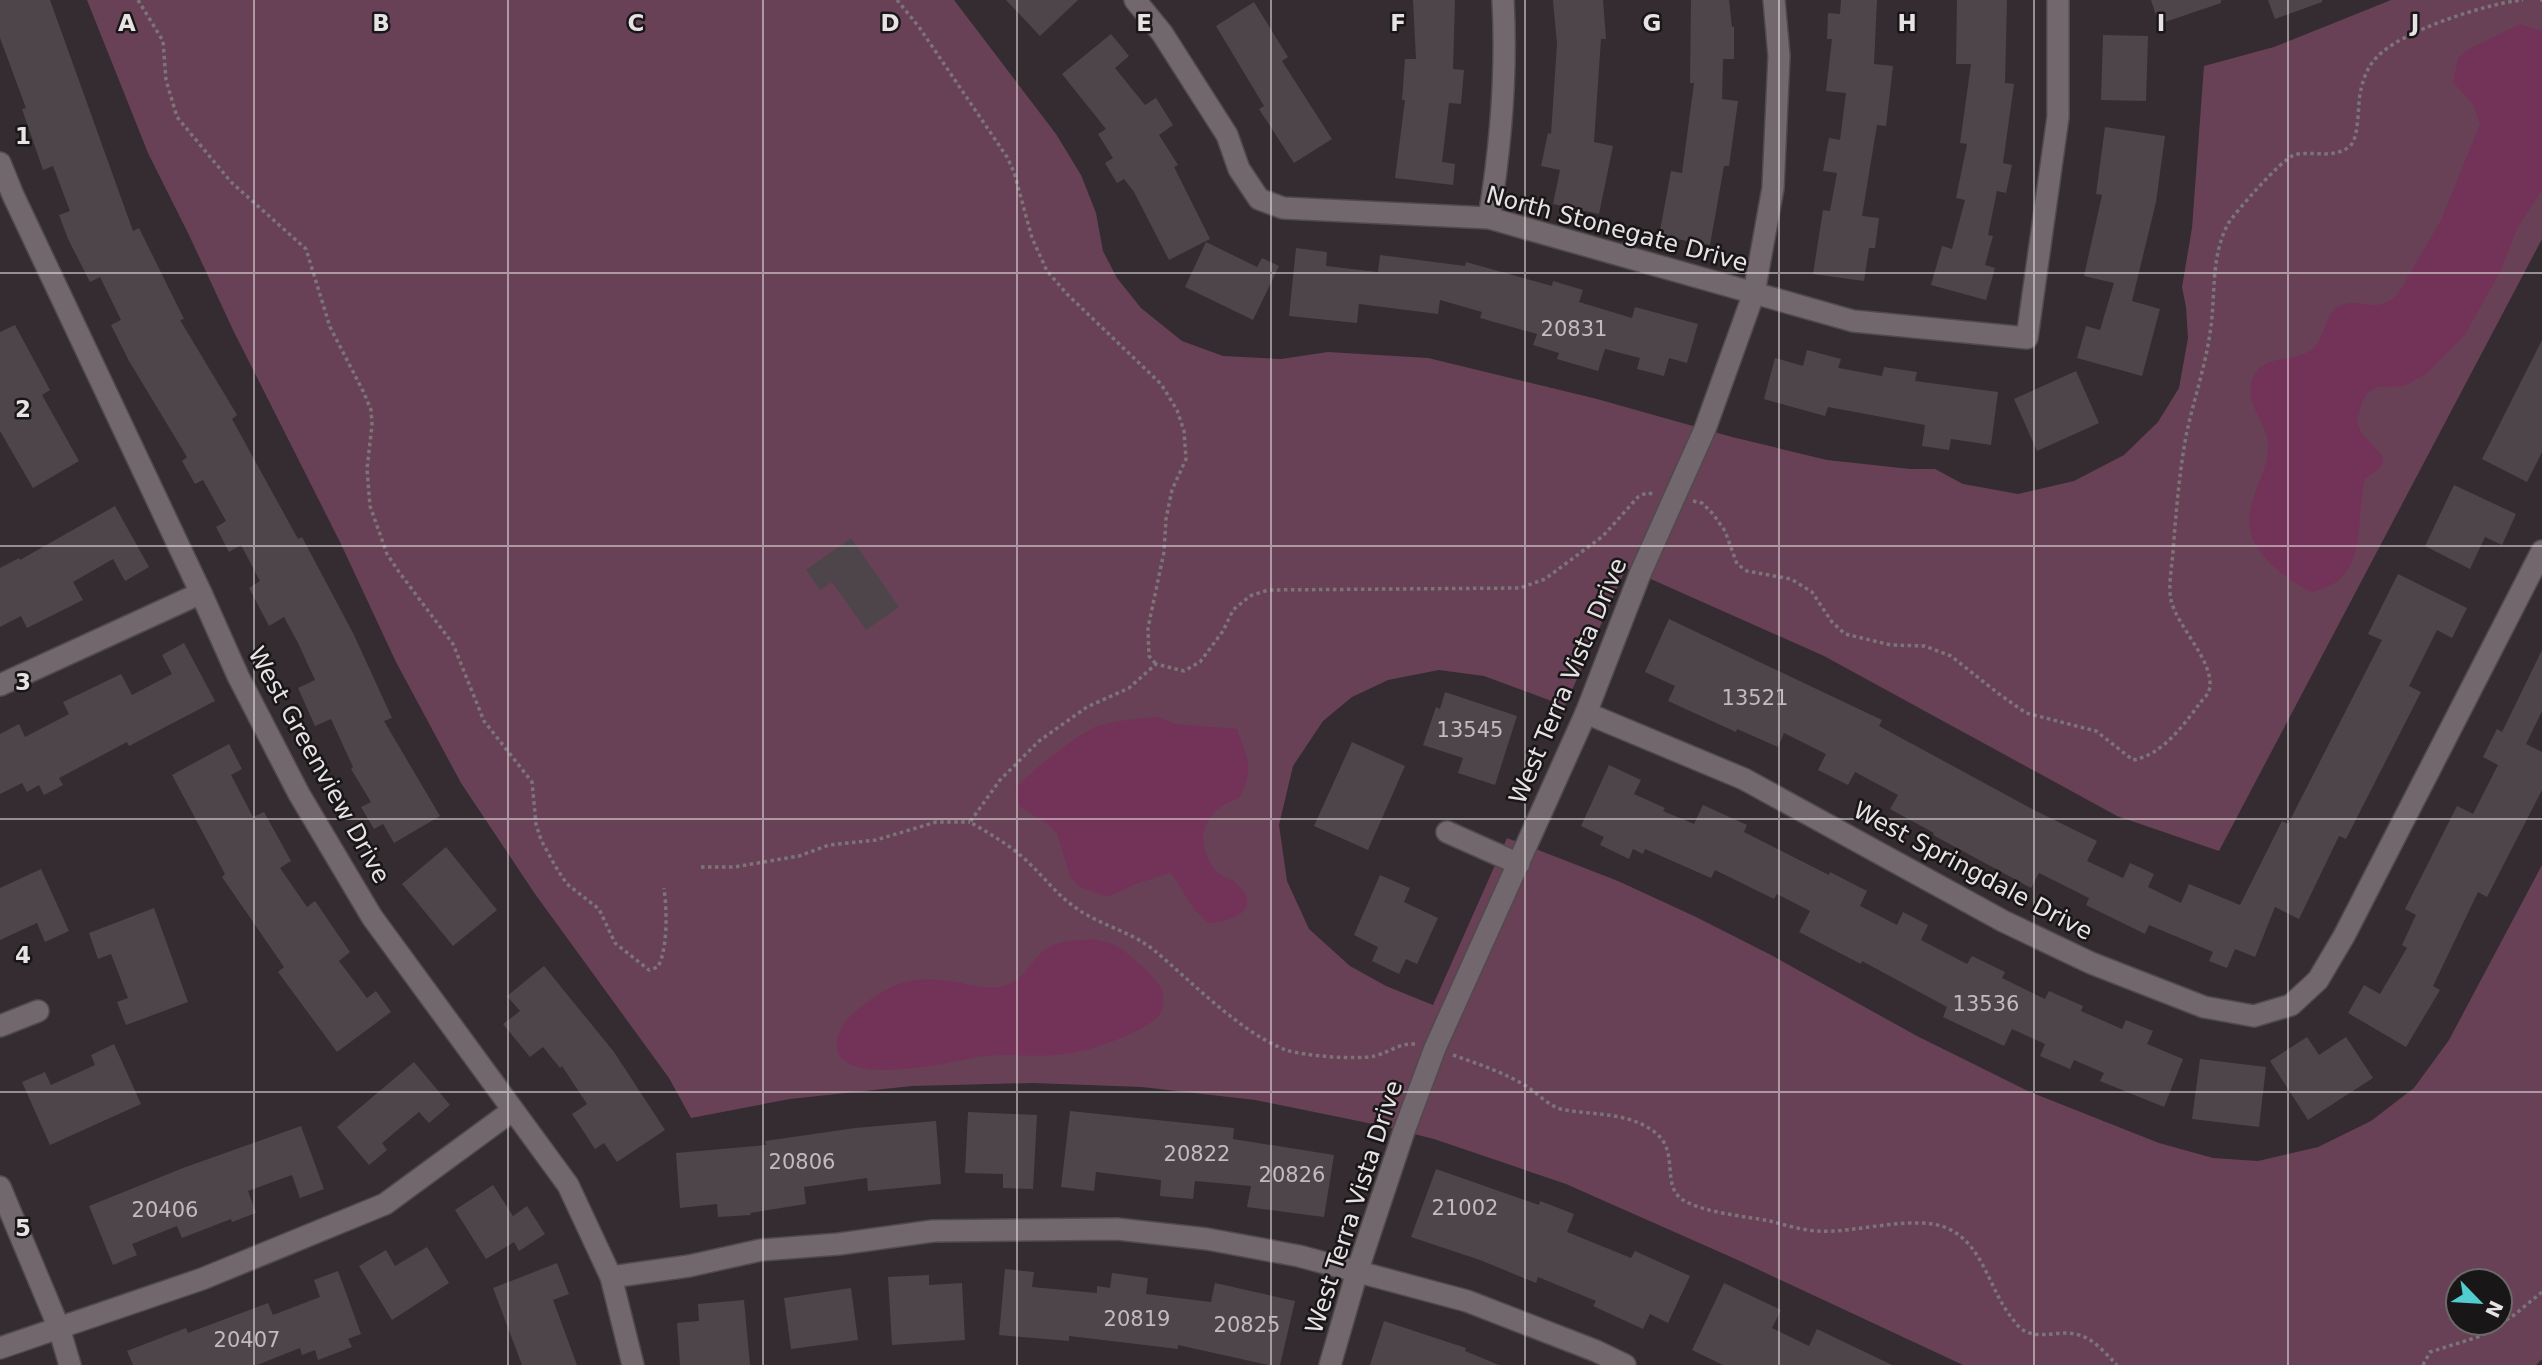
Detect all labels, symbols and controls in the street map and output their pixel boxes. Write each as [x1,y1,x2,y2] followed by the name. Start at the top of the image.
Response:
[118,10,136,36] text: A
[372,10,390,36] text: B
[628,10,644,36] text: C
[880,10,900,36] text: D
[1136,10,1152,36] text: E
[1390,10,1406,36] text: F
[1643,10,1661,36] text: G
[1897,10,1917,36] text: H
[2157,10,2165,36] text: I
[2409,10,2419,36] text: J
[15,123,31,149] text: 1
[1483,181,1751,277] street label: North Stonegate Drive
[1541,317,1607,341] house number: 20831
[15,396,31,422] text: 2
[1503,554,1633,808] street label: West Terra Vista Drive
[242,642,396,888] street label: West Greenview Drive
[15,669,31,695] text: 3
[1722,686,1788,710] house number: 13521
[1437,718,1503,742] house number: 13545
[1849,796,2097,946] street label: West Springdale Drive
[15,942,31,968] text: 4
[1953,992,2019,1016] house number: 13536
[1300,1077,1408,1337] street label: West Terra Vista Drive
[1164,1142,1230,1166] house number: 20822
[769,1150,835,1174] house number: 20806
[1259,1163,1325,1187] house number: 20826
[1432,1196,1498,1220] house number: 21002
[132,1198,198,1222] house number: 20406
[15,1215,31,1241] text: 5
[2444,1267,2514,1337] north arrow
[2481,1297,2508,1321] text: N
[1104,1307,1170,1331] house number: 20819
[1214,1313,1280,1337] house number: 20825
[214,1328,280,1352] house number: 20407

